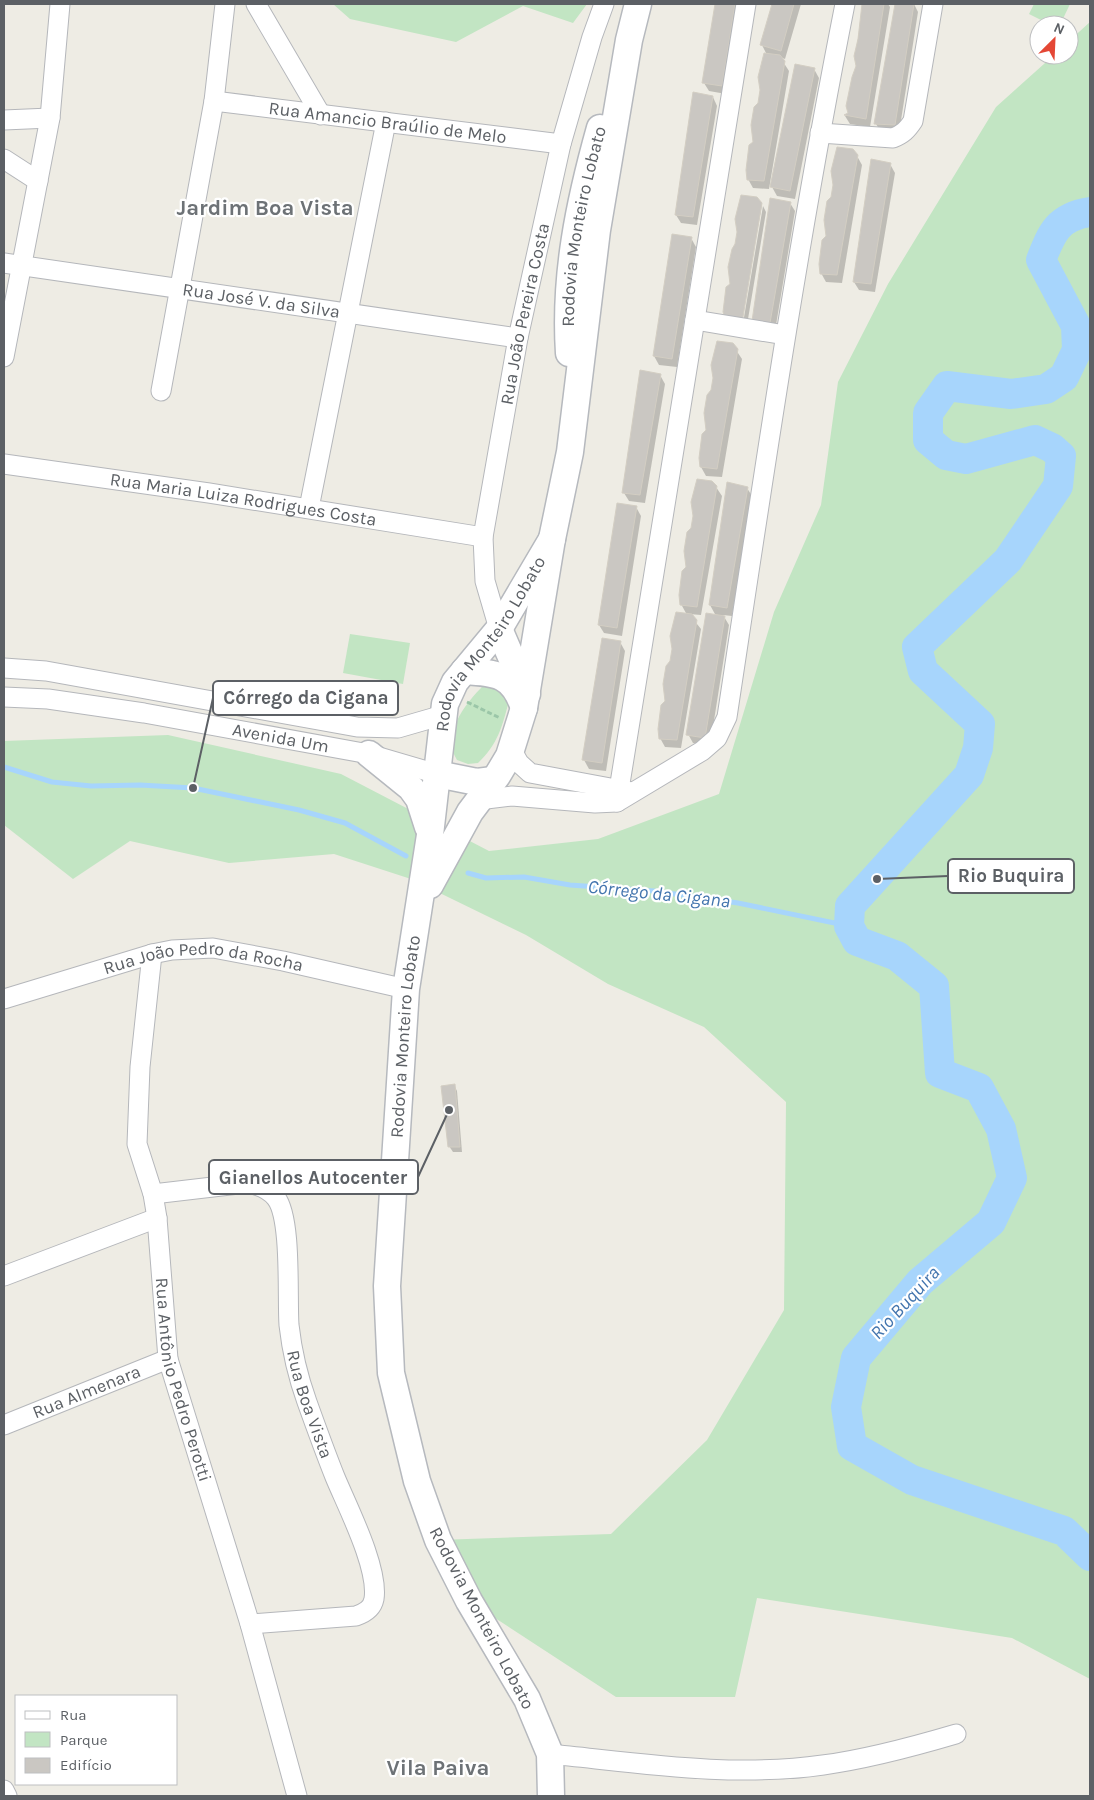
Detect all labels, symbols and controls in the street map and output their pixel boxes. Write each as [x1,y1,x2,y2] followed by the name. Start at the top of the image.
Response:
[1029,15,1079,65] north arrow
[1051,19,1067,38] text: N
[267,97,508,148] street label: Rua Amancio Braúlio de Melo
[557,124,611,327] street label: Rodovia Monteiro Lobato
[176,195,354,221] district label: Jardim Boa Vista
[495,221,554,407] street label: Rua João Pereira Costa
[181,278,342,323] street label: Rua José V. da Silva
[109,468,378,531] street label: Rua Maria Luiza Rodrigues Costa
[431,552,550,733] street label: Rodovia Monteiro Lobato
[213,681,398,715] callout: Córrego da Cigana
[223,687,389,709] text: Córrego da Cigana
[231,718,331,758] street label: Avenida Um
[948,859,1074,893] callout: Rio Buquira
[958,865,1064,887] text: Rio Buquira
[587,876,731,912] water label: Córrego da Cigana
[386,934,425,1138] street label: Rodovia Monteiro Lobato
[100,937,305,979] street label: Rua João Pedro da Rocha
[209,1160,418,1194] callout: Gianellos Autocenter
[219,1167,408,1189] text: Gianellos Autocenter
[866,1262,944,1344] water label: Rio Buquira
[151,1277,216,1484] street label: Rua Antônio Pedro Perotti
[282,1348,338,1462] street label: Rua Boa Vista
[29,1360,144,1423] street label: Rua Almenara
[425,1523,539,1713] street label: Rodovia Monteiro Lobato
[15,1695,178,1785] legend
[60,1706,87,1724] text: Rua
[60,1731,108,1749] text: Parque
[387,1755,489,1781] district label: Vila Paiva
[60,1756,112,1774] text: Edifício

